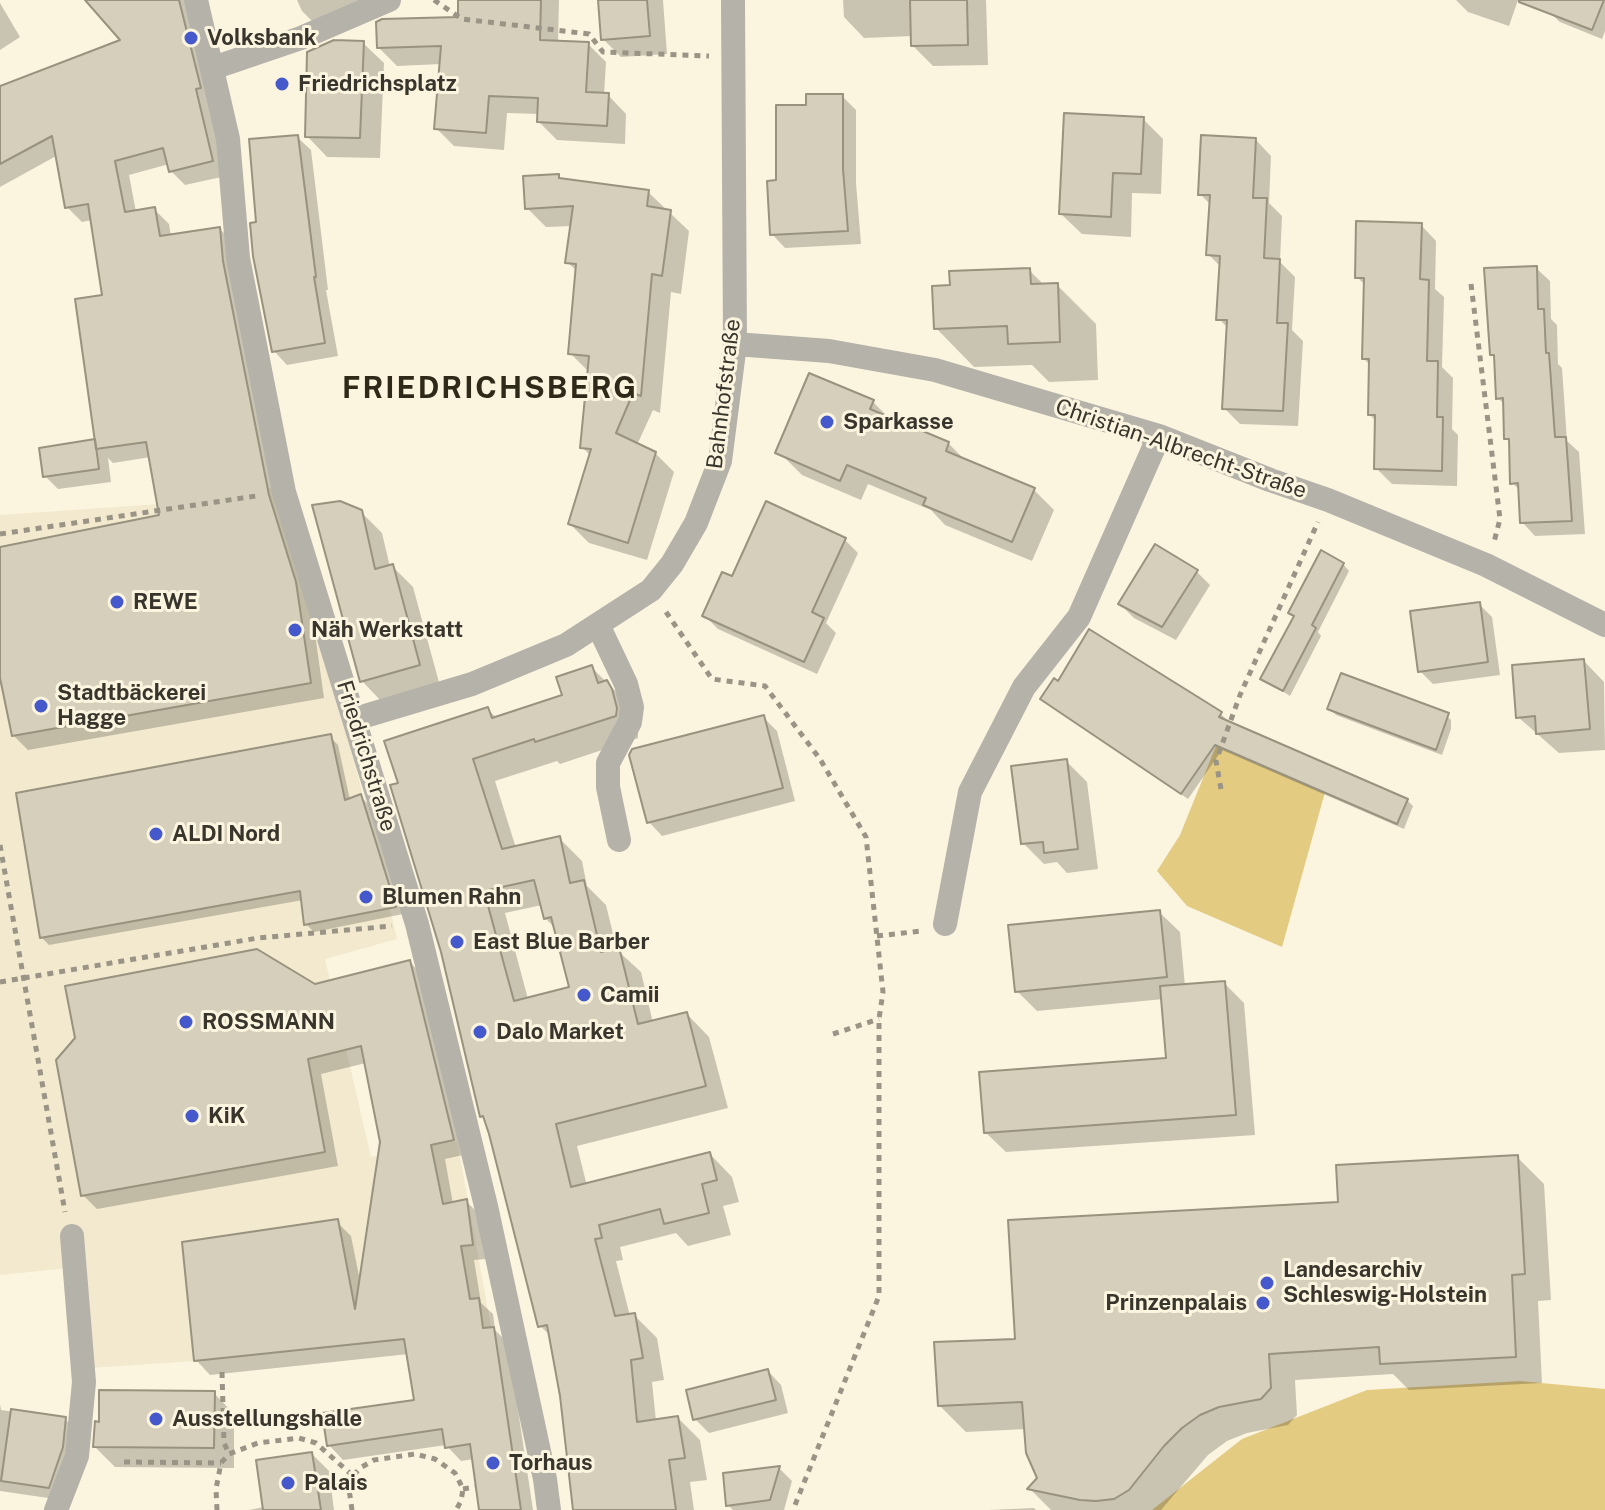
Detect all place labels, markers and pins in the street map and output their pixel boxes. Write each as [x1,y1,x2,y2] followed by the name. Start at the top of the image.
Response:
[207,25,317,51] place label: Volksbank
[182,29,200,47] marker: Volksbank
[298,71,457,97] place label: Friedrichsplatz
[273,75,291,93] marker: Friedrichsplatz
[843,409,954,435] place label: Sparkasse
[818,413,836,431] marker: Sparkasse
[133,589,198,615] place label: REWE
[108,593,126,611] marker: REWE
[311,617,463,643] place label: Näh Werkstatt
[286,621,304,639] marker: Näh Werkstatt
[57,680,206,732] place label: Stadtbäckerei Hagge
[32,697,50,715] marker: Stadtbäckerei Hagge
[172,821,280,847] place label: ALDI Nord
[147,825,165,843] marker: ALDI Nord
[382,884,521,910] place label: Blumen Rahn
[357,888,375,906] marker: Blumen Rahn
[473,929,649,955] place label: East Blue Barber
[448,933,466,951] marker: East Blue Barber
[600,982,659,1008] place label: Camii
[575,986,593,1004] marker: Camii
[202,1009,335,1035] place label: ROSSMANN
[177,1013,195,1031] marker: ROSSMANN
[496,1019,624,1045] place label: Dalo Market
[471,1023,489,1041] marker: Dalo Market
[208,1103,245,1129] place label: KiK
[183,1107,201,1125] marker: KiK
[1283,1257,1487,1308] place label: Landesarchiv Schleswig-Holstein
[1258,1274,1276,1292] marker: Landesarchiv Schleswig-Holstein
[1105,1290,1247,1316] place label: Prinzenpalais
[1254,1294,1272,1312] marker: Prinzenpalais
[172,1406,362,1432] place label: Ausstellungshalle
[147,1410,165,1428] marker: Ausstellungshalle
[509,1450,593,1476] place label: Torhaus
[484,1454,502,1472] marker: Torhaus
[304,1470,368,1496] place label: Palais
[279,1474,297,1492] marker: Palais

